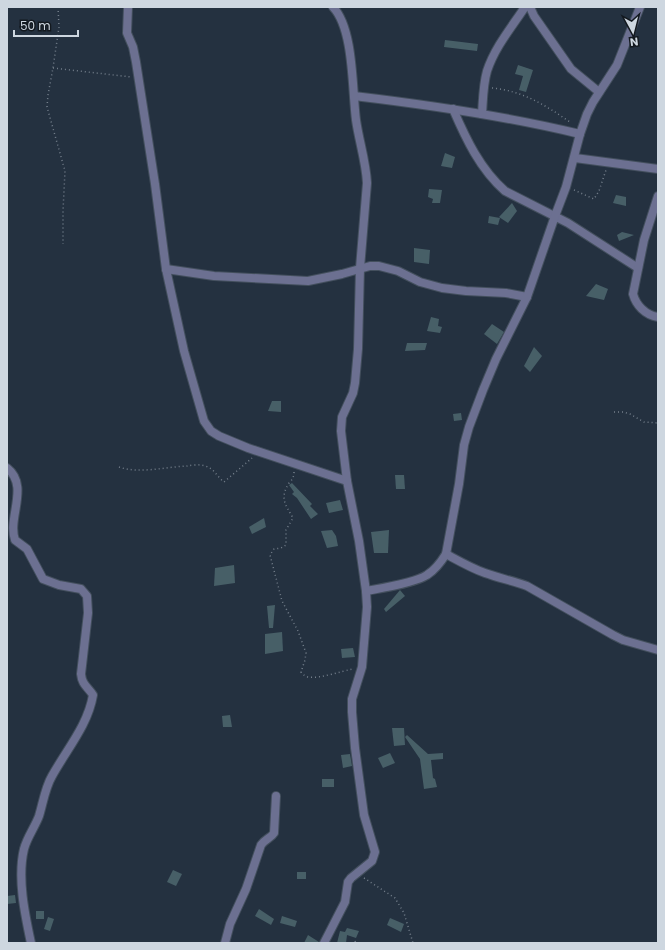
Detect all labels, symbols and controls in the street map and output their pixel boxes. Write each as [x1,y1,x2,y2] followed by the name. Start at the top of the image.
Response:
[14,12,78,38] scale bar
[613,12,653,52] north arrow
[20,17,51,34] text: 50 m
[629,33,639,50] text: N

